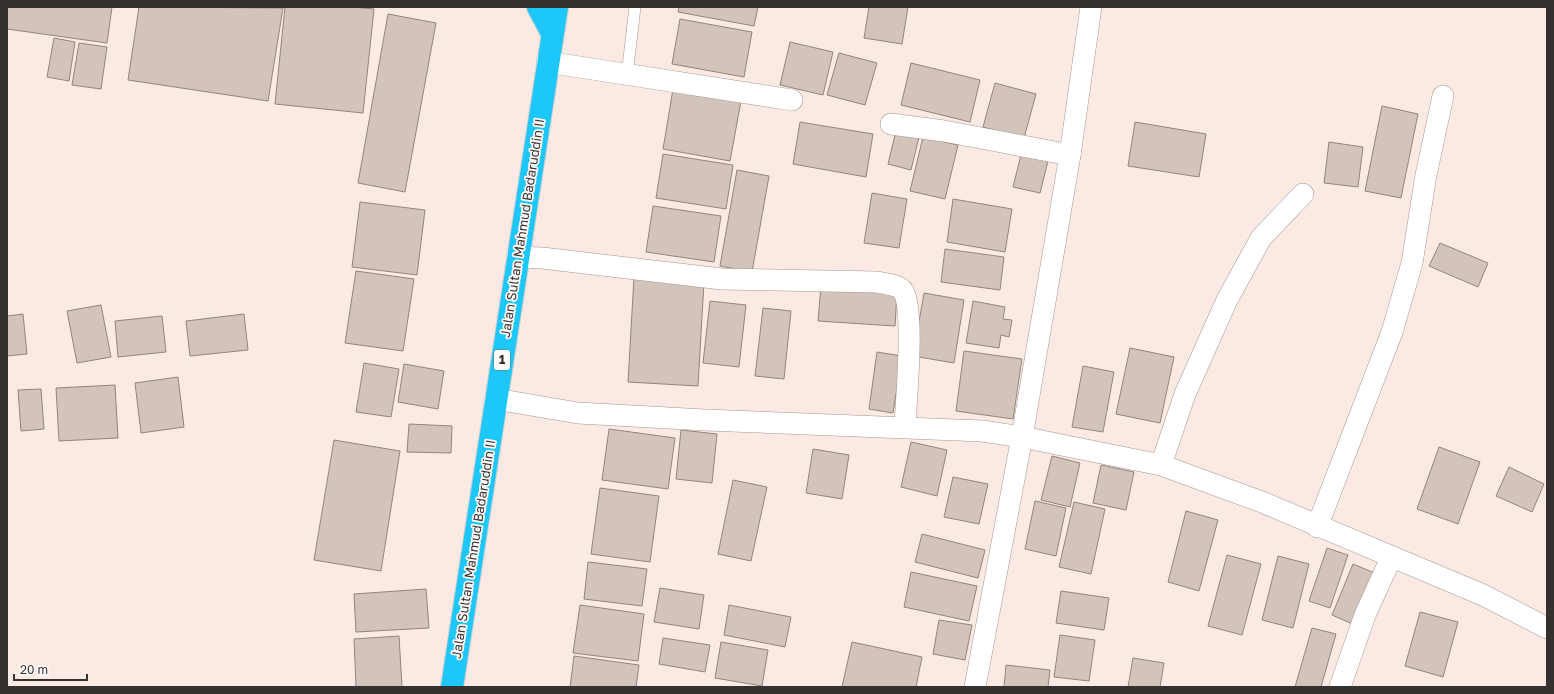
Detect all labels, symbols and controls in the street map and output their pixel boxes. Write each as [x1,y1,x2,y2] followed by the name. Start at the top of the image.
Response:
[497,117,547,339] street label: Jalan Sultan Mahmud Badaruddin II
[494,350,510,370] road number: 1
[448,438,498,660] street label: Jalan Sultan Mahmud Badaruddin II
[14,656,87,682] scale bar
[20,662,48,677] text: 20 m

